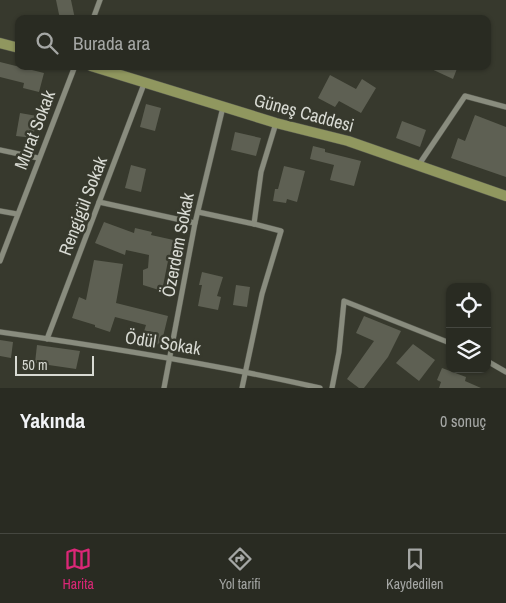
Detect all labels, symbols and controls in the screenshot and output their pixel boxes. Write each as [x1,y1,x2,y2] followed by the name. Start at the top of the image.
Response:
[15,15,491,70] search box
[33,29,61,57] icon: search
[73,30,150,56] text: Burada ara
[8,86,61,173] street label: Murat Sokak
[251,87,357,138] street label: Güneş Caddesi
[52,152,113,259] street label: Rengigül Sokak
[155,190,200,299] street label: Özerdem Sokak
[446,283,491,373] map controls
[446,283,491,328] button: locate
[123,324,203,361] street label: Ödül Sokak
[446,328,491,373] button: layers
[15,353,94,376] scale bar
[22,356,48,374] text: 50 m
[20,406,85,435] text: Yakında
[440,410,486,432] text: 0 sonuç
[63,545,94,593] tab: Harita
[219,545,261,593] tab: Yol tarifi
[386,545,443,593] tab: Kaydedilen

